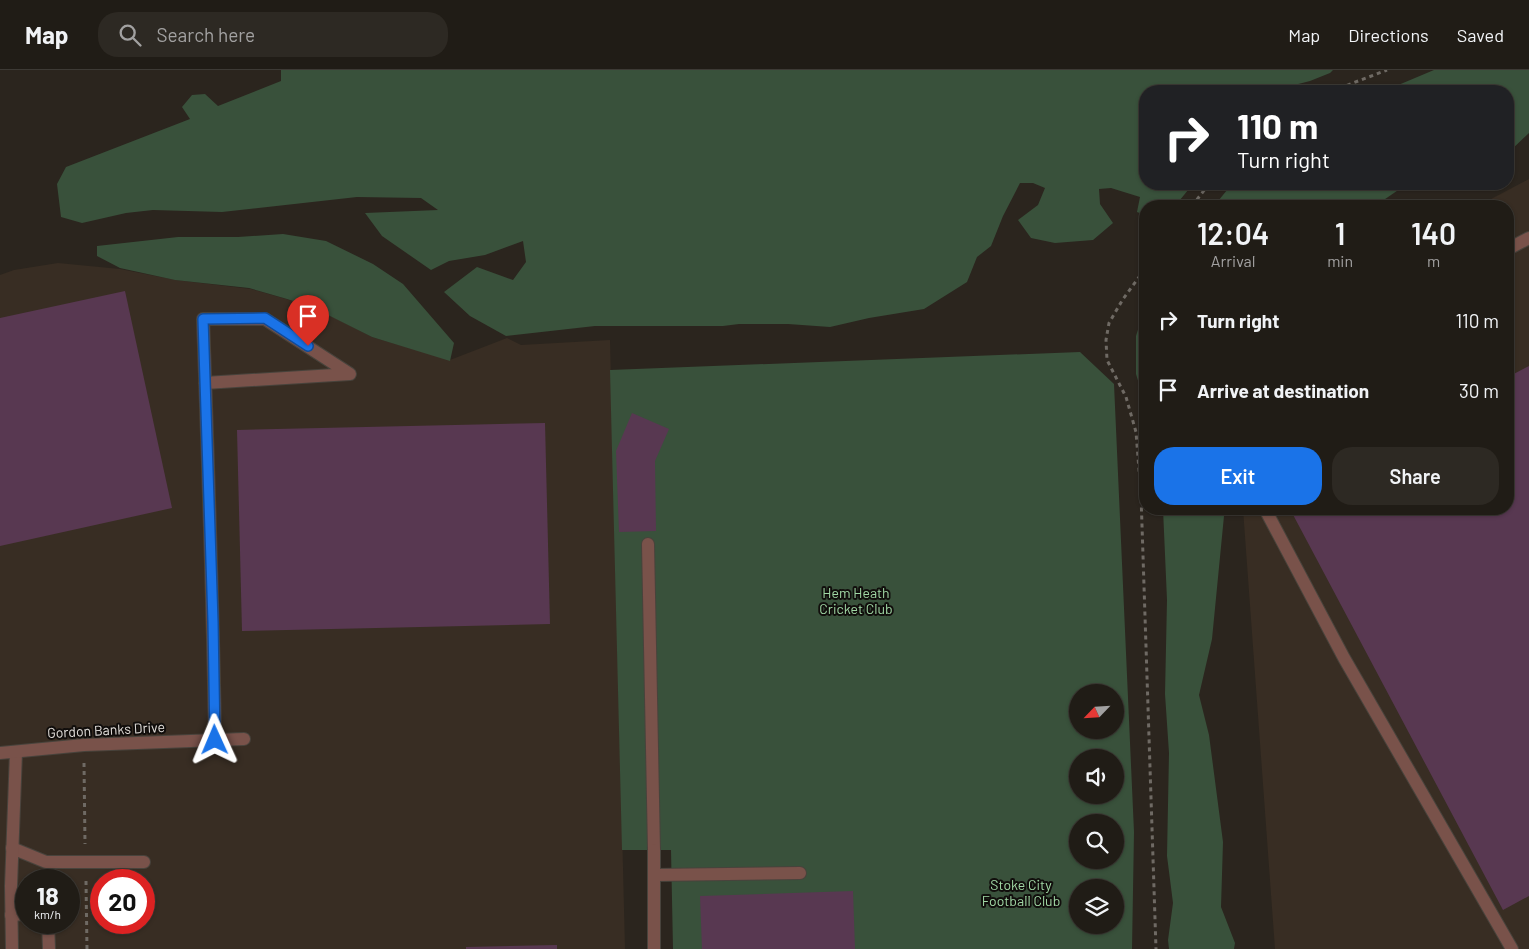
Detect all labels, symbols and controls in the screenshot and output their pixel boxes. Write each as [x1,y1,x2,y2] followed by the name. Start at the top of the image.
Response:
[98,12,448,57] search box
[25,20,68,49] text: Map
[116,21,144,49] icon: search
[156,23,255,46] text: Search here
[1288,24,1320,46] text: Map
[1348,24,1429,46] text: Directions
[1457,24,1504,46] text: Saved
[1237,104,1318,146] text: 110 m
[1154,105,1219,170] icon: right
[1237,146,1330,172] text: Turn right
[1197,215,1269,251] text: 12:04
[1335,215,1345,251] text: 1
[1411,215,1456,251] text: 140
[1211,251,1255,270] text: Arrival
[1327,251,1353,270] text: min
[1427,251,1440,270] text: m
[287,295,329,346] pin
[294,302,322,330] icon: arrive
[1154,306,1182,334] icon: right
[1197,309,1279,332] text: Turn right
[1455,309,1499,332] text: 110 m
[1154,376,1182,404] icon: arrive
[1197,379,1369,402] text: Arrive at destination
[1459,379,1499,402] text: 30 m
[1154,447,1322,505] button: Exit
[1332,447,1499,505] button: Share
[819,584,893,617] park label: Hem Heath Cricket Club
[1069,684,1124,739] north arrow
[1069,684,1124,934] map controls
[188,713,240,765] position arrow
[47,718,165,741] street label: Gordon Banks Drive
[1069,749,1124,804] button: sound
[1069,814,1124,869] button: search
[90,869,155,934] speed limit sign: 20
[982,876,1060,909] park label: Stoke City Football Club
[1069,879,1124,934] button: layers
[36,880,59,910] text: 18
[34,907,61,921] text: km/h

